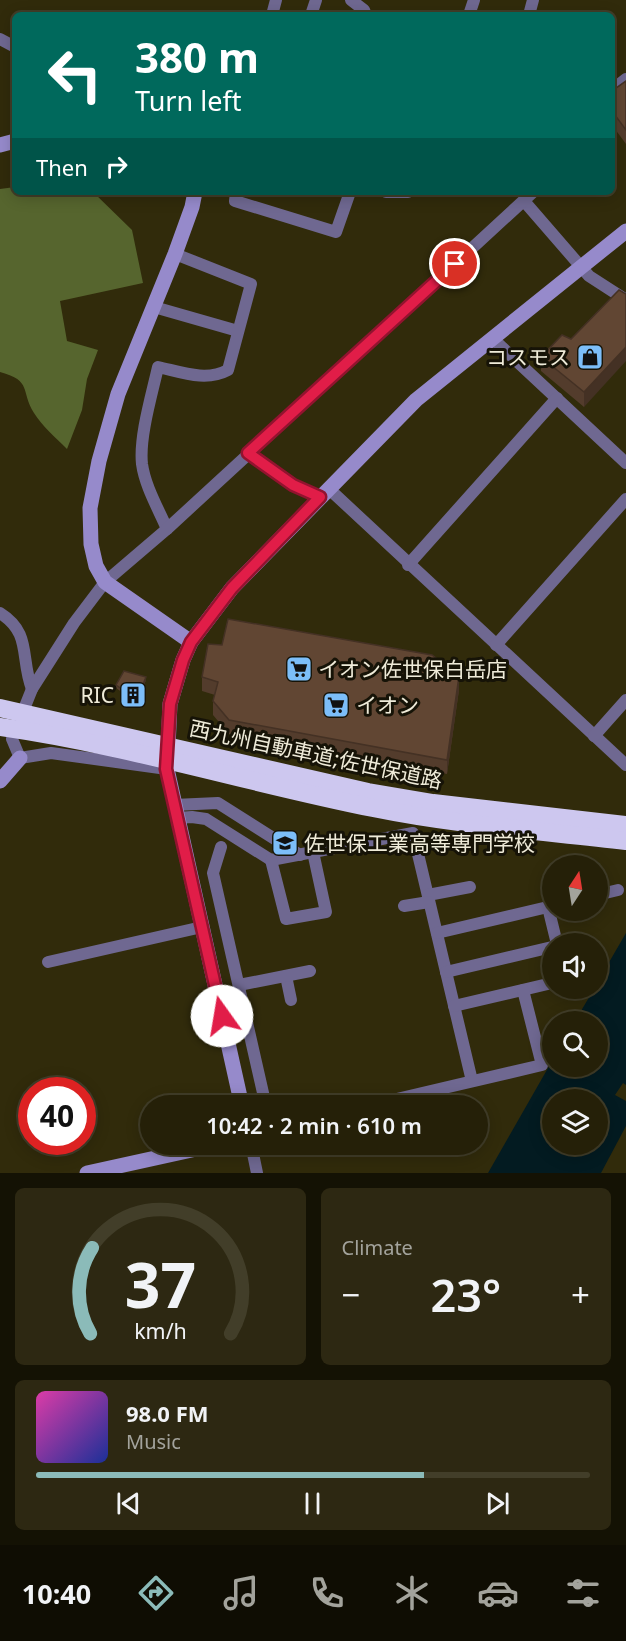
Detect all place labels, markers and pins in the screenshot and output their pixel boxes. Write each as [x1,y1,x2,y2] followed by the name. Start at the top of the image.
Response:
[429,238,480,289] pin
[575,342,605,372] shop icon: コスモス
[486,343,570,371] place label: コスモス
[284,654,314,684] supermarket icon: イオン佐世保白岳店
[318,655,507,683] place label: イオン佐世保白岳店
[118,680,148,710] building icon: RIC
[81,681,114,709] place label: RIC
[321,690,351,720] supermarket icon: イオン
[356,691,419,719] place label: イオン
[270,828,300,858] school or university icon: 佐世保工業高等専門学校
[304,829,535,857] place label: 佐世保工業高等専門学校

